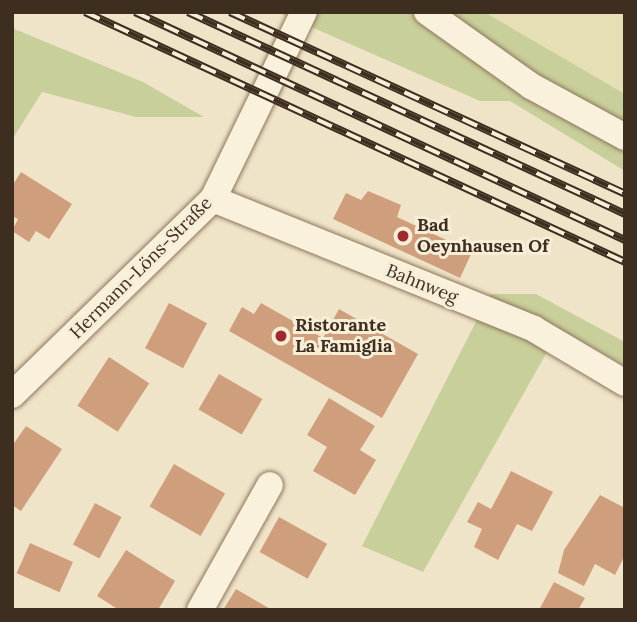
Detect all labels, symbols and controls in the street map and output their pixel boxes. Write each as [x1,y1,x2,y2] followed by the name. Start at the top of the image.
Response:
[66,193,216,343] street label: Hermann-Löns-Straße
[417,215,549,258] place label: Bad Oeynhausen Of
[395,228,411,244] marker: Bad Oeynhausen Of
[383,260,461,308] street label: Bahnweg
[295,315,392,358] place label: Ristorante La Famiglia
[273,328,289,344] marker: Ristorante La Famiglia

